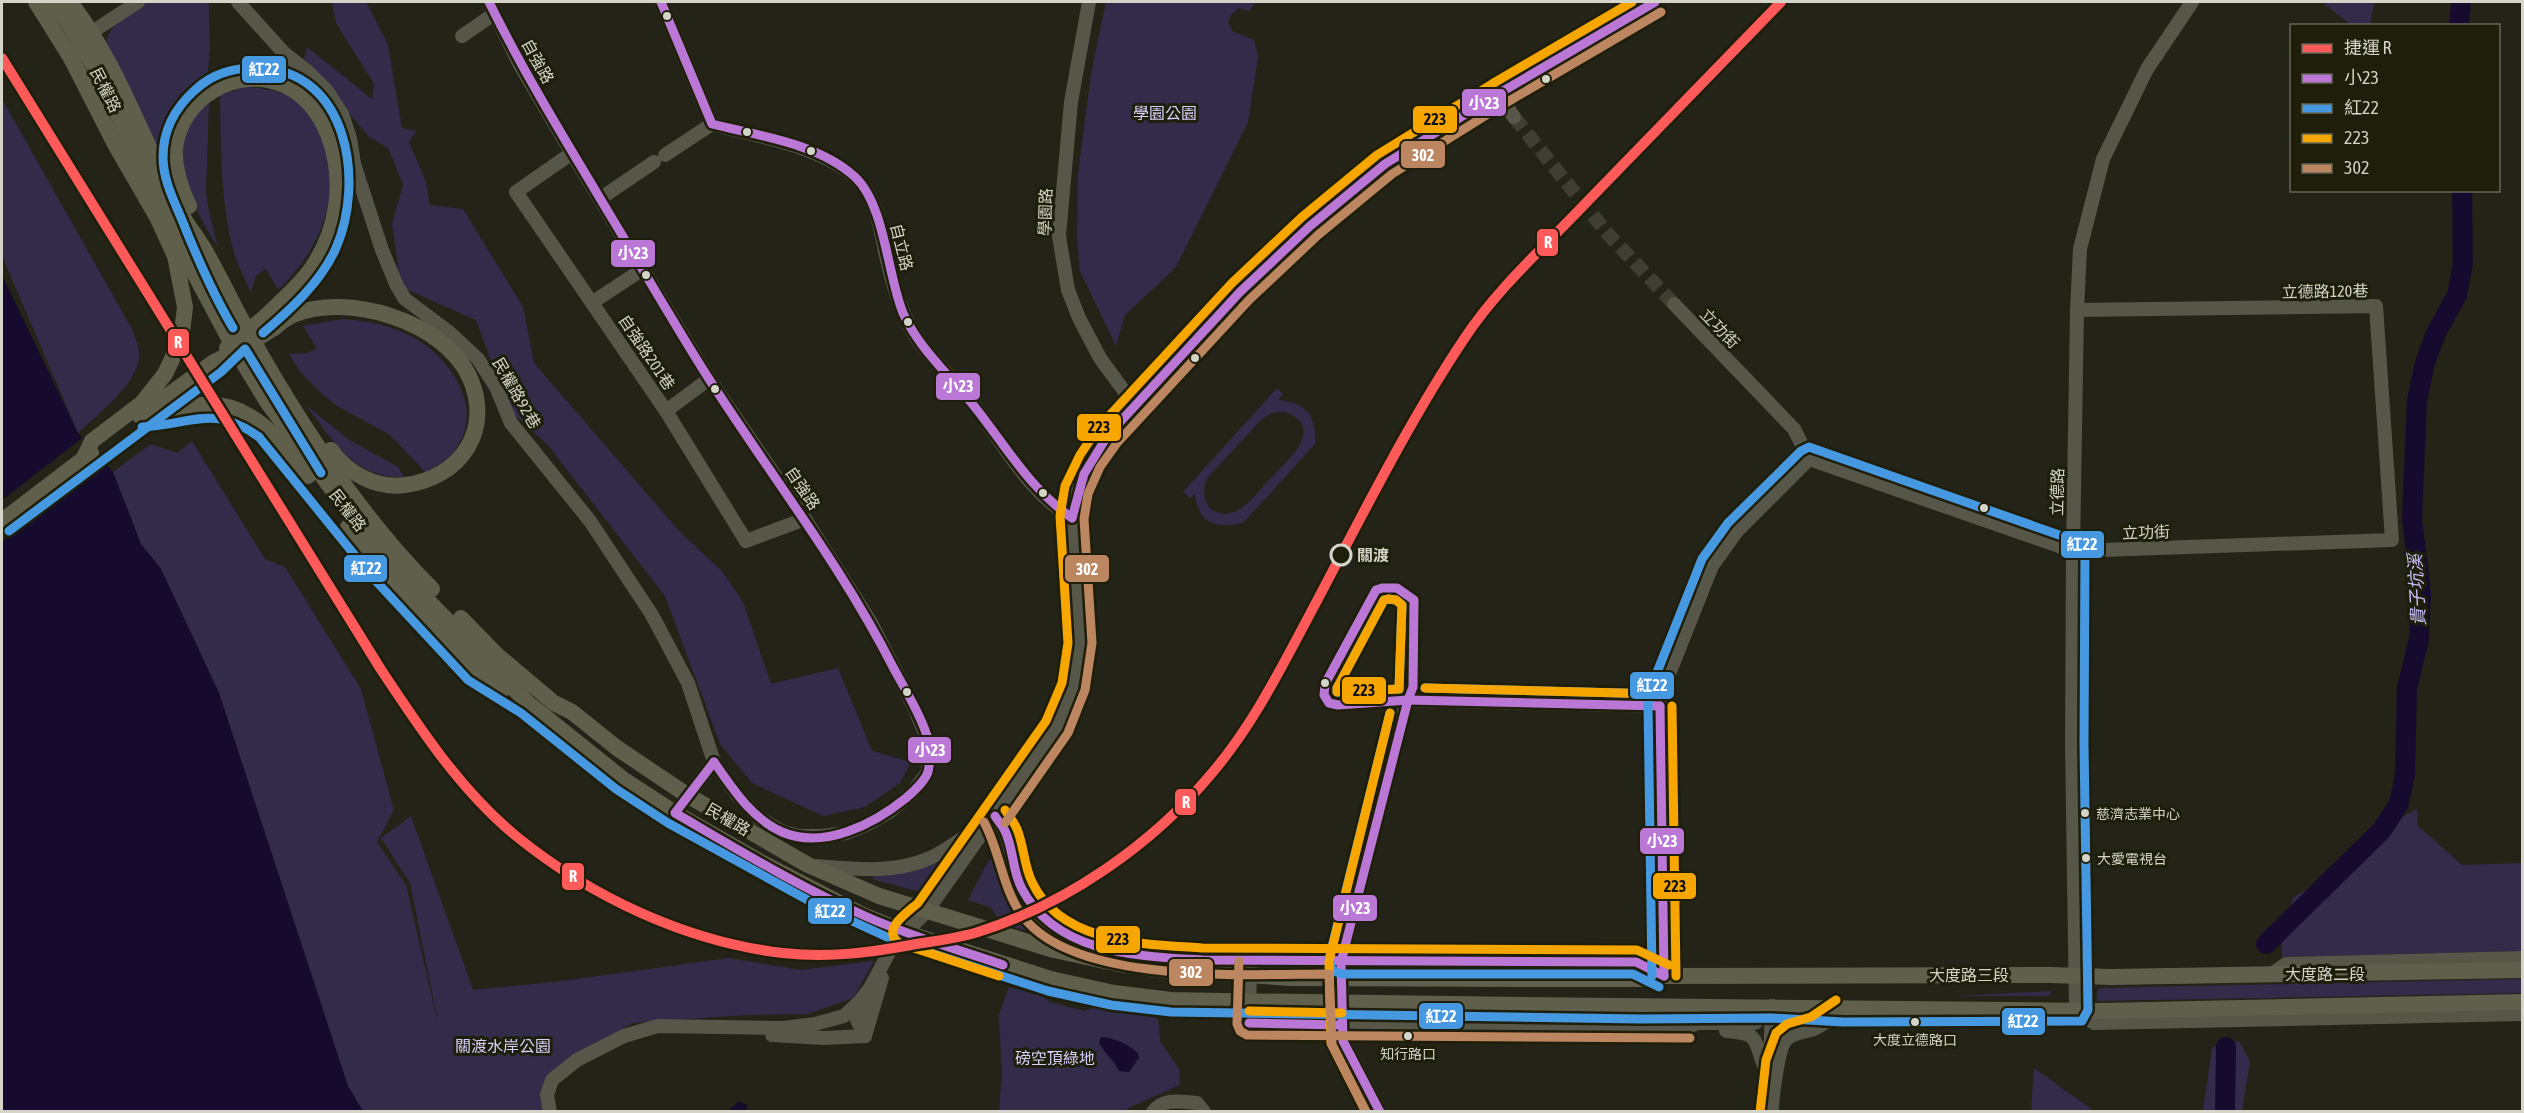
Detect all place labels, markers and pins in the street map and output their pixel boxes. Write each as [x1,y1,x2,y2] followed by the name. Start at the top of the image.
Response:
[661,10,673,22] unlabelled marker
[1540,73,1552,85] unlabelled marker
[741,126,753,138] unlabelled marker
[805,145,817,157] unlabelled marker
[640,269,652,281] unlabelled marker
[902,316,914,328] unlabelled marker
[1189,352,1201,364] unlabelled marker
[709,383,721,395] unlabelled marker
[1037,487,1049,499] unlabelled marker
[1978,502,1990,514] unlabelled marker
[1330,544,1352,566] marker: 關渡
[1357,546,1389,564] place label: 關渡
[1319,677,1331,689] unlabelled marker
[901,686,913,698] unlabelled marker
[2096,806,2180,822] place label: 慈濟志業中心
[2079,807,2091,819] marker: 慈濟志業中心
[2097,851,2167,867] place label: 大愛電視台
[2080,852,2092,864] marker: 大愛電視台
[1909,1016,1921,1028] marker: 大度立德路口
[1402,1030,1414,1042] marker: 知行路口
[1873,1032,1957,1048] place label: 大度立德路口
[1380,1046,1436,1062] place label: 知行路口

